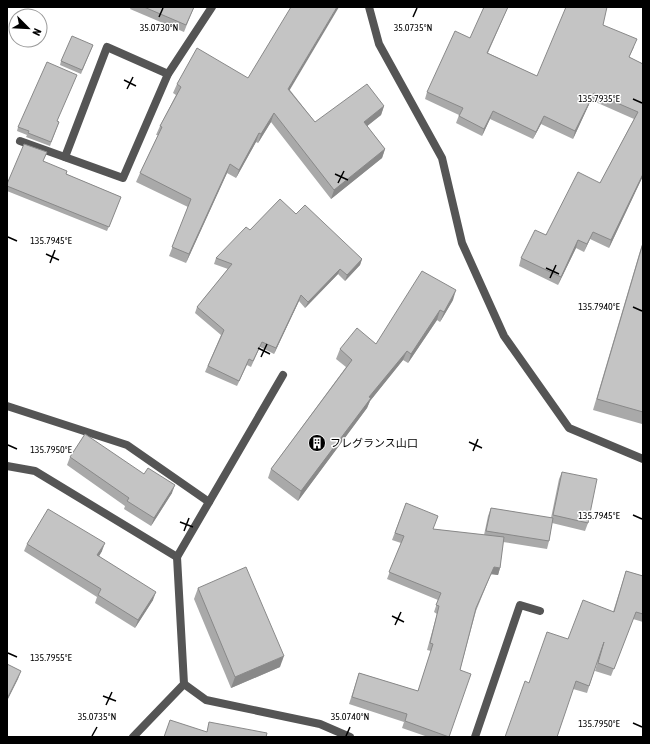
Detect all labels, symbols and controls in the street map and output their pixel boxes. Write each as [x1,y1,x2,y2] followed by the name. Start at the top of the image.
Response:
[8,8,48,48] north arrow
[140,22,178,33] text: 35.0730°N
[394,22,432,33] text: 35.0735°N
[30,27,44,37] text: N
[578,93,621,104] text: 135.7935°E
[30,235,73,246] text: 135.7945°E
[578,301,621,312] text: 135.7940°E
[307,433,327,453] building icon: フレグランス山口
[330,437,418,449] place label: フレグランス山口
[30,444,73,455] text: 135.7950°E
[578,510,621,521] text: 135.7945°E
[30,652,73,663] text: 135.7955°E
[78,711,116,722] text: 35.0735°N
[331,711,369,722] text: 35.0740°N
[578,718,621,729] text: 135.7950°E

